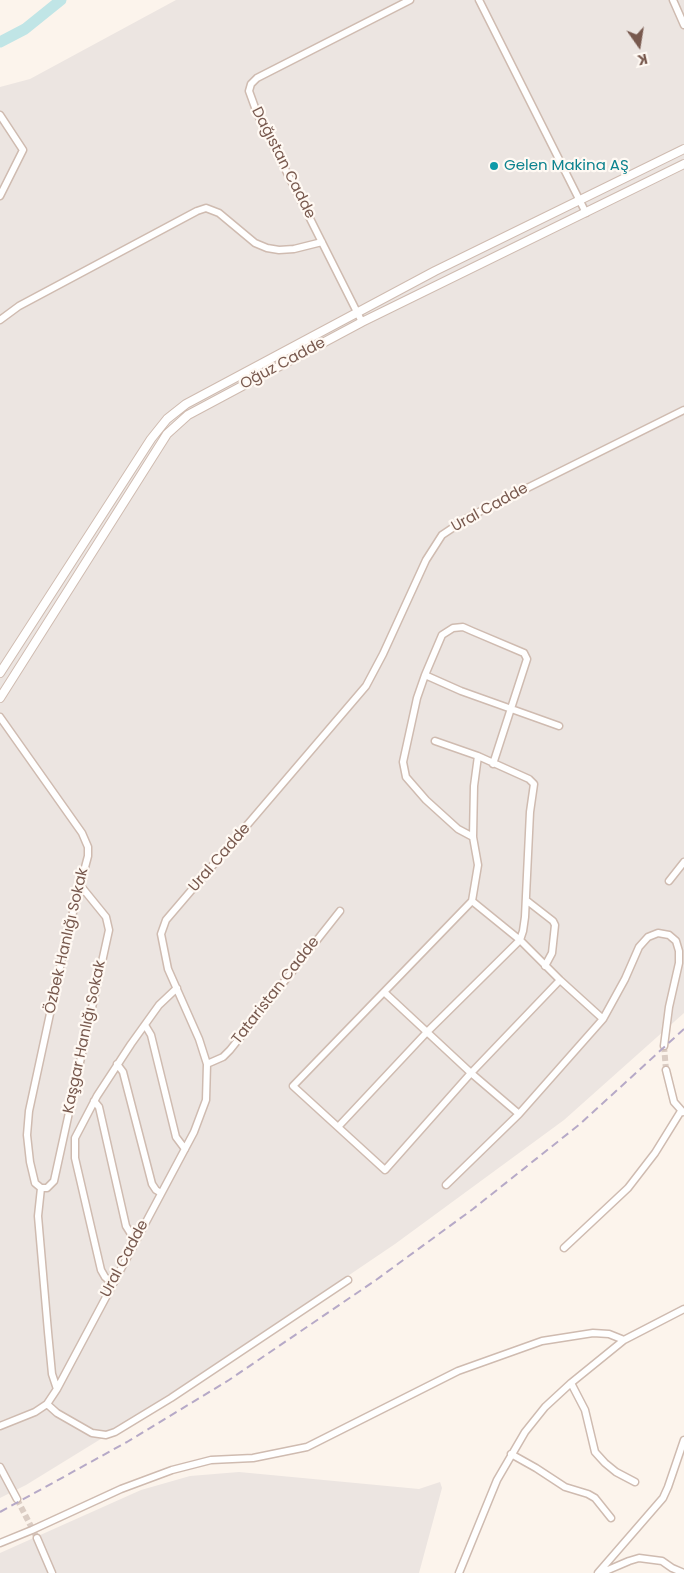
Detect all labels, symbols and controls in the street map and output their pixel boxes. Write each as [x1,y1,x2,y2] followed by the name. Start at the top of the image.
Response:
[614,20,664,70] north arrow
[635,49,649,70] text: K
[247,104,319,222] street label: Dağıstan Cadde
[504,157,629,175] place label: Gelen Makina AŞ
[488,160,500,172] marker: Gelen Makina AŞ
[237,334,329,394] street label: Oğuz Cadde
[449,480,531,536] street label: Ural Cadde
[185,820,255,896] street label: Ural Cadde
[41,866,93,1016] street label: Özbek Hanlığı Sokak
[228,934,324,1048] street label: Tataristan Cadde
[60,959,110,1115] street label: Kaşgar Hanlığı Sokak
[97,1217,153,1301] street label: Ural Cadde

